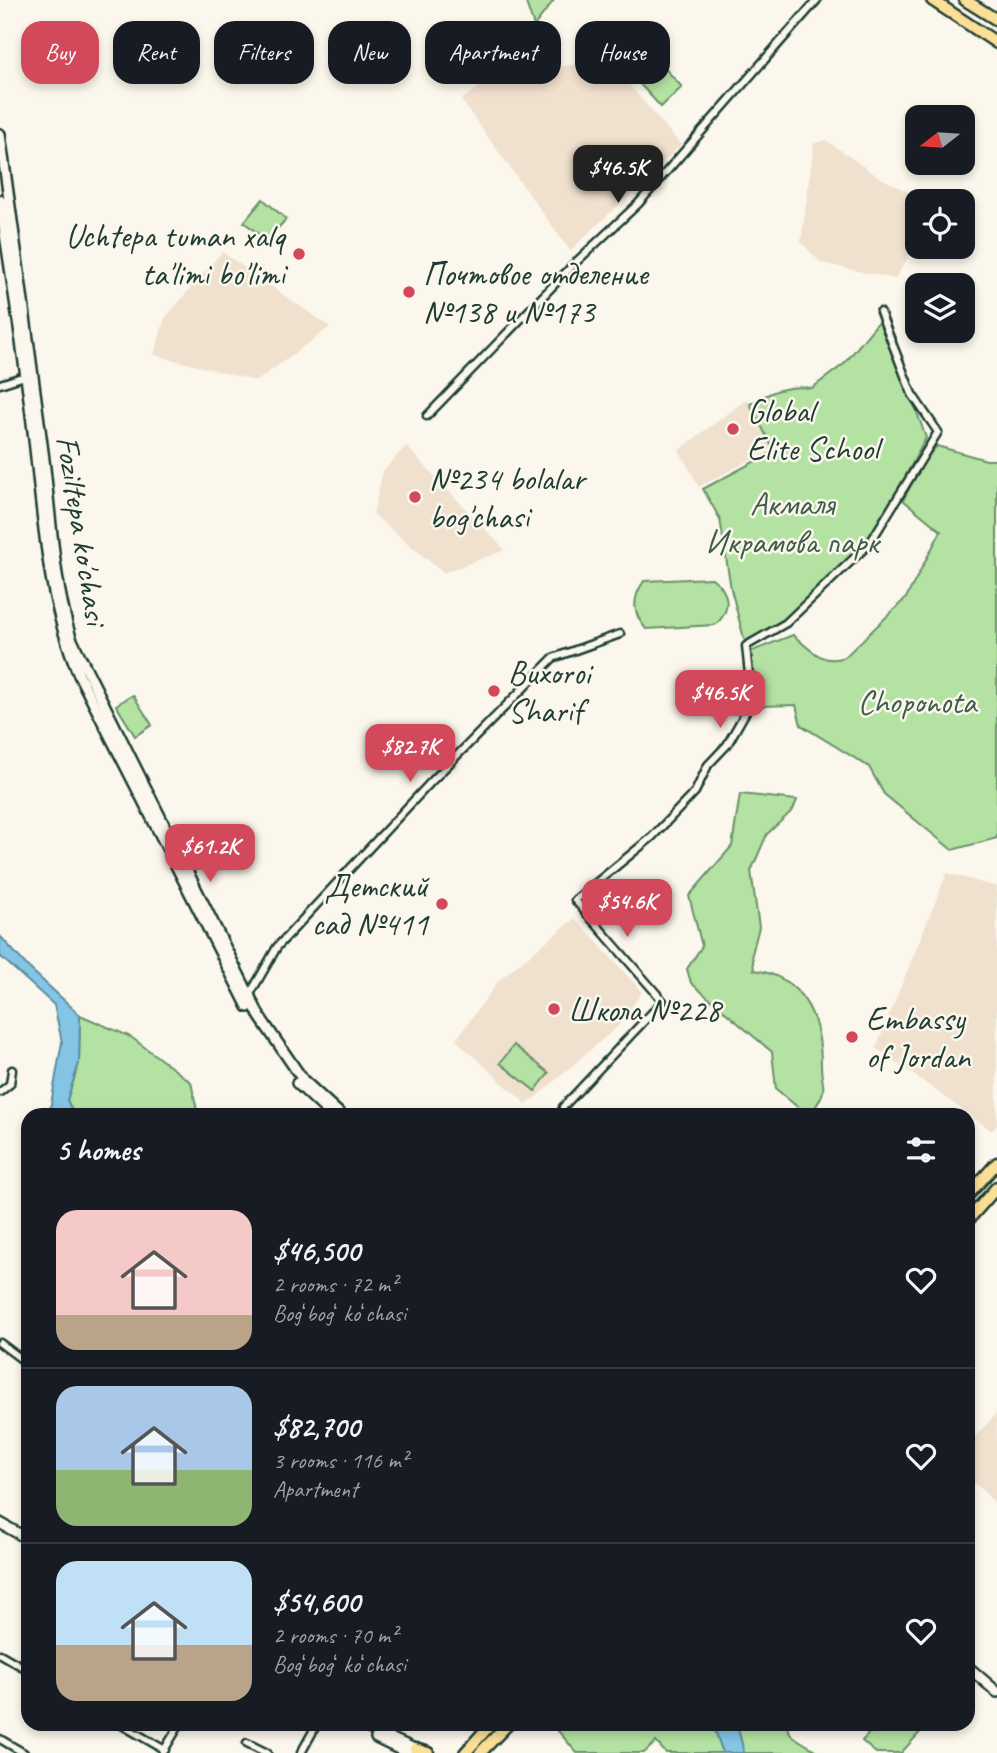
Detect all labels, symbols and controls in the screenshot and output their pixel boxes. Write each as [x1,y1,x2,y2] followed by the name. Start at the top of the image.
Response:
[21,21,99,84] chip: Buy
[113,21,200,84] chip: Rent
[214,21,314,84] chip: Filters
[328,21,411,84] chip: New
[425,21,561,84] chip: Apartment
[575,21,670,84] chip: House
[905,105,975,175] north arrow
[905,105,975,343] map controls
[561,146,675,205] pin: $46.5K
[589,153,647,182] text: $46.5K
[905,189,975,259] button: locate
[66,215,289,295] place label: Uchtepa tuman xalq ta'limi bo'limi
[291,246,307,262] marker: Uchtepa tuman xalq ta'limi bo'limi
[423,253,650,333] place label: Почтовое отделение №138 и №173
[905,273,975,343] button: layers
[401,284,417,300] marker: Почтовое отделение №138 и №173
[747,390,884,470] place label: Global Elite School
[725,421,741,437] marker: Global Elite School
[46,433,118,631] street label: Foziltepa ko'chasi
[429,458,588,538] place label: №234 bolalar bog'chasi
[706,483,881,563] park label: Акмаля Икрамова парк
[407,489,423,505] marker: №234 bolalar bog'chasi
[508,652,594,732] place label: Buxoroi Sharif
[663,670,777,730] pin: $46.5K
[691,678,749,707] text: $46.5K
[858,681,979,723] park label: Choponota
[486,683,502,699] marker: Buxoroi Sharif
[353,724,467,784] pin: $82.7K
[381,732,439,761] text: $82.7K
[153,824,267,884] pin: $61.2K
[181,832,239,861] text: $61.2K
[312,865,430,945] place label: Детский сад №411
[570,880,684,939] pin: $54.6K
[598,887,656,916] text: $54.6K
[434,896,450,912] marker: Детский сад №411
[568,989,724,1031] place label: Школа №228
[866,998,971,1078] place label: Embassy of Jordan
[546,1001,562,1017] marker: Школа №228
[844,1029,860,1045] marker: Embassy of Jordan
[56,1131,140,1169] text: 5 homes
[902,1131,940,1169] icon: filters
[273,1232,360,1270] text: $46,500
[112,1238,196,1322] icon: home
[902,1261,940,1299] icon: heart
[273,1270,397,1299] text: 2 rooms · 72 m²
[273,1299,406,1328] text: Bogʻbogʻ koʻchasi
[273,1408,360,1446] text: $82,700
[112,1414,196,1498] icon: home
[902,1437,940,1475] icon: heart
[273,1446,408,1475] text: 3 rooms · 116 m²
[273,1475,358,1504] text: Apartment
[273,1583,360,1621] text: $54,600
[112,1589,196,1673] icon: home
[902,1612,940,1650] icon: heart
[273,1621,397,1650] text: 2 rooms · 70 m²
[273,1650,406,1679] text: Bogʻbogʻ koʻchasi

